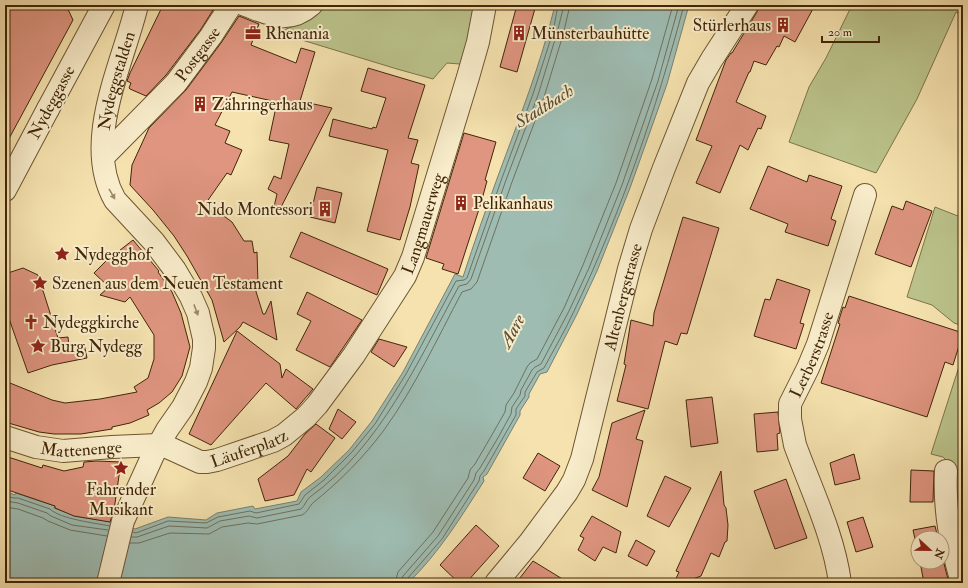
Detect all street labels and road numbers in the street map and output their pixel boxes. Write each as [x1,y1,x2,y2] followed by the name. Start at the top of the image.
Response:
[171,23,225,86] street label: Postgasse
[94,29,140,132] street label: Nydeggstalden
[23,62,80,143] street label: Nydeggasse
[397,170,449,277] street label: Langmauerweg
[599,241,647,354] street label: Altenbergstrasse
[785,309,839,401] street label: Lerberstrasse
[208,425,292,472] street label: Läuferplatz
[39,437,122,462] street label: Mattenenge

